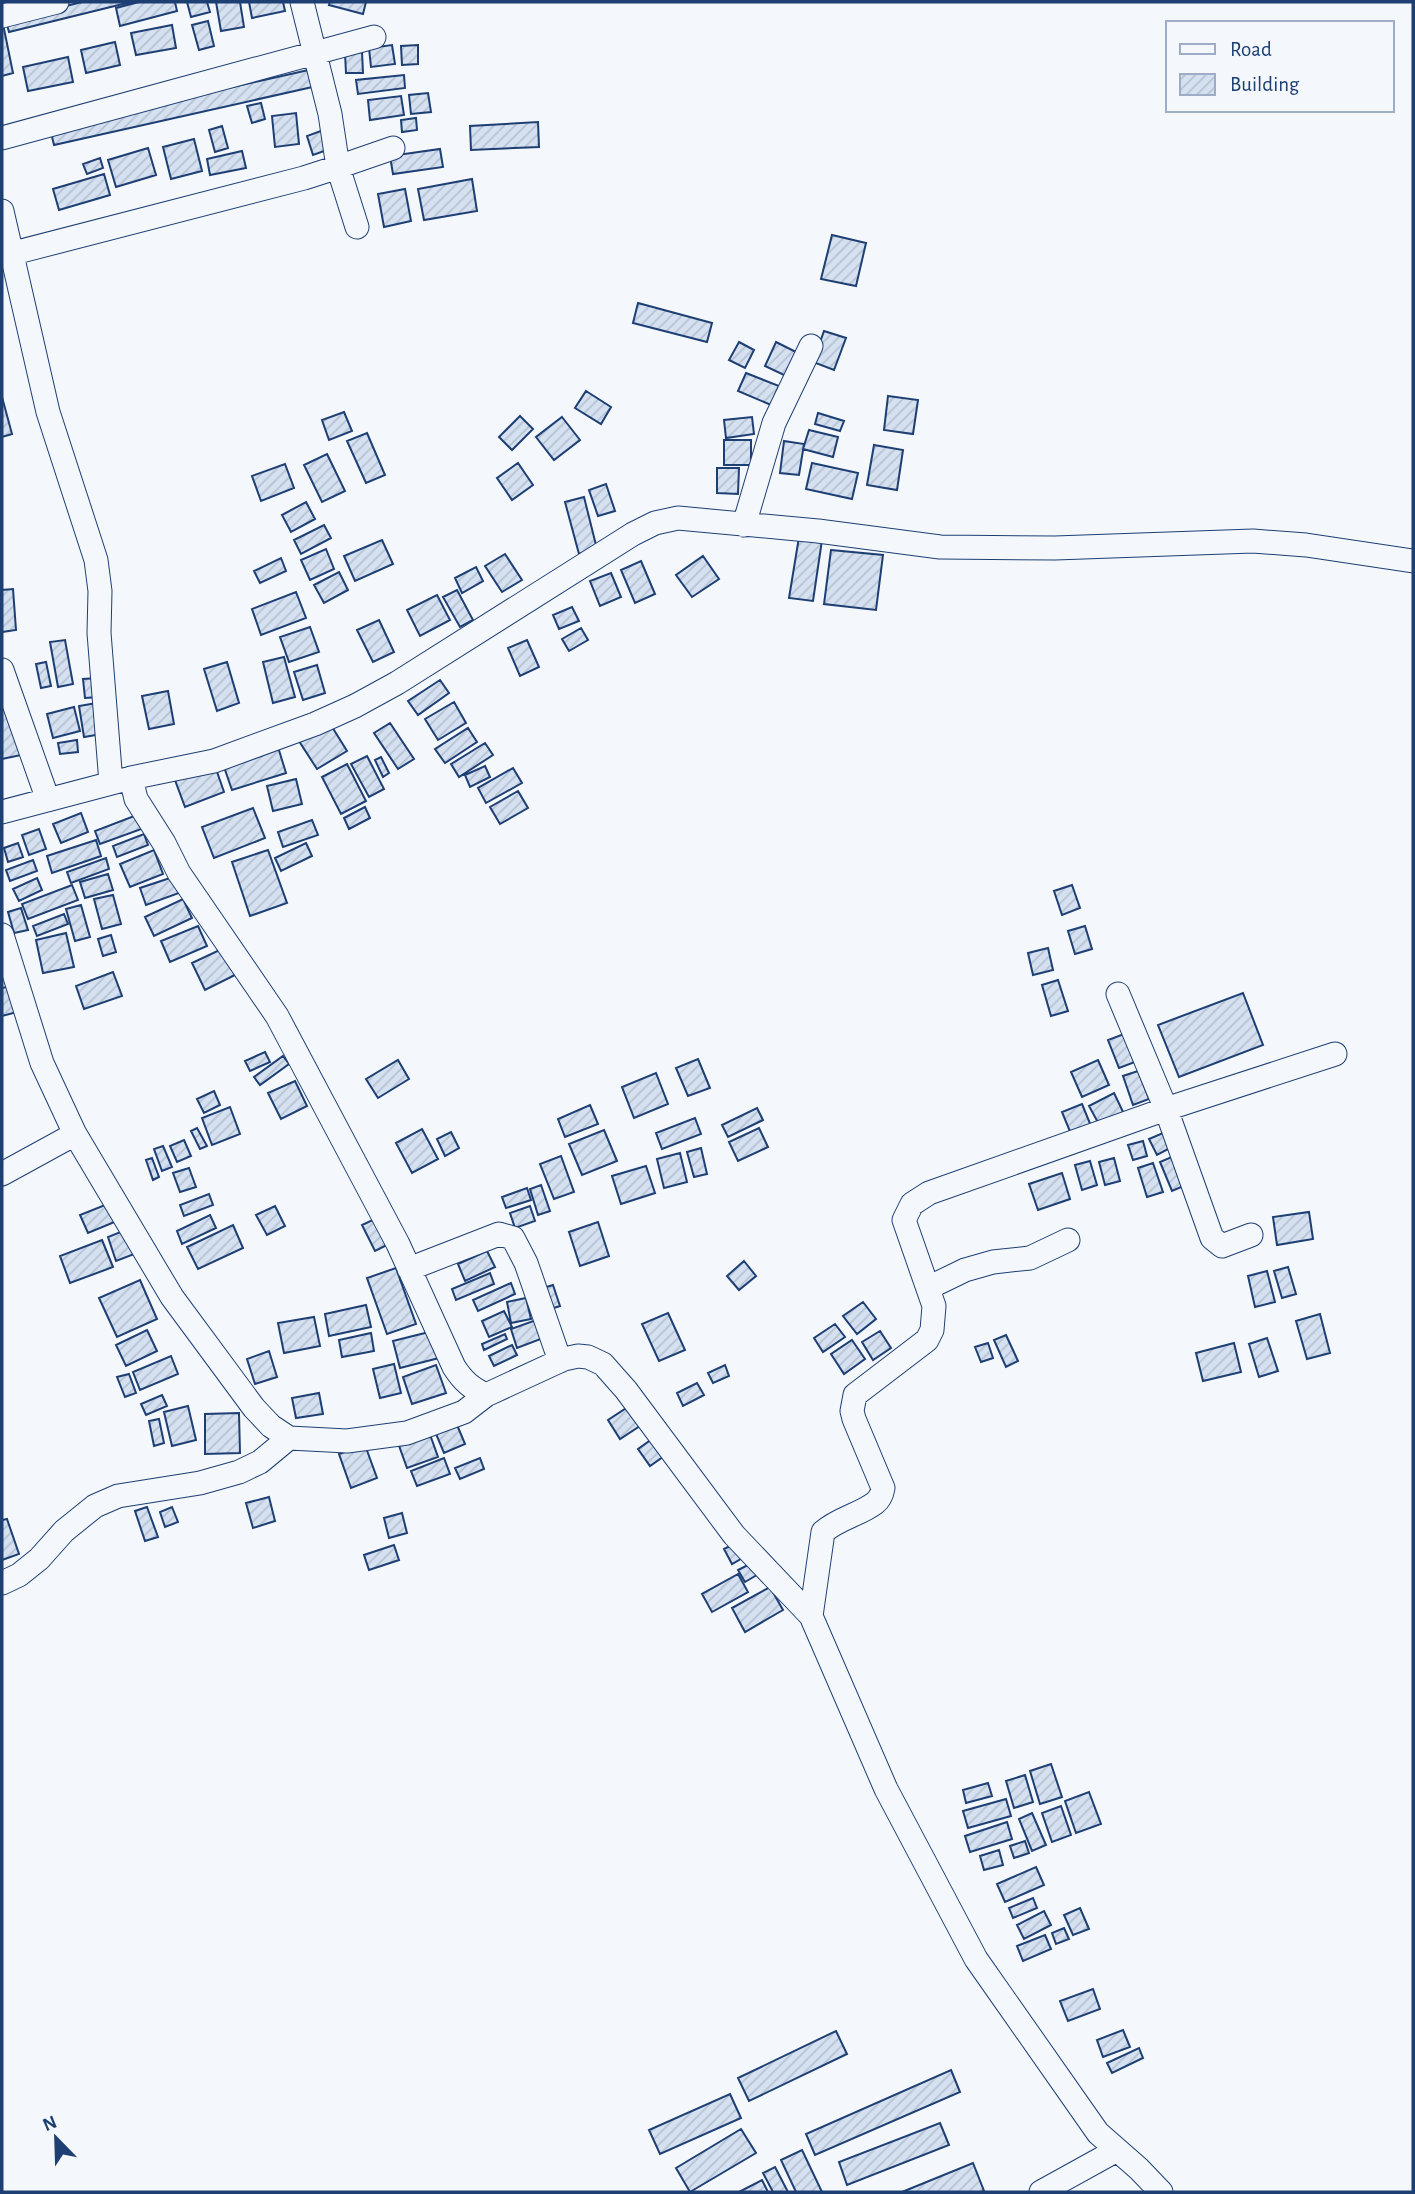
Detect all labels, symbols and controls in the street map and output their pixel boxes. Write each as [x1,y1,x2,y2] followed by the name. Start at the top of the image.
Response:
[1166,21,1394,112] legend
[1230,39,1272,60] text: Road
[1230,74,1300,95] text: Building
[21,2103,91,2173] north arrow
[40,2112,60,2135] text: N

